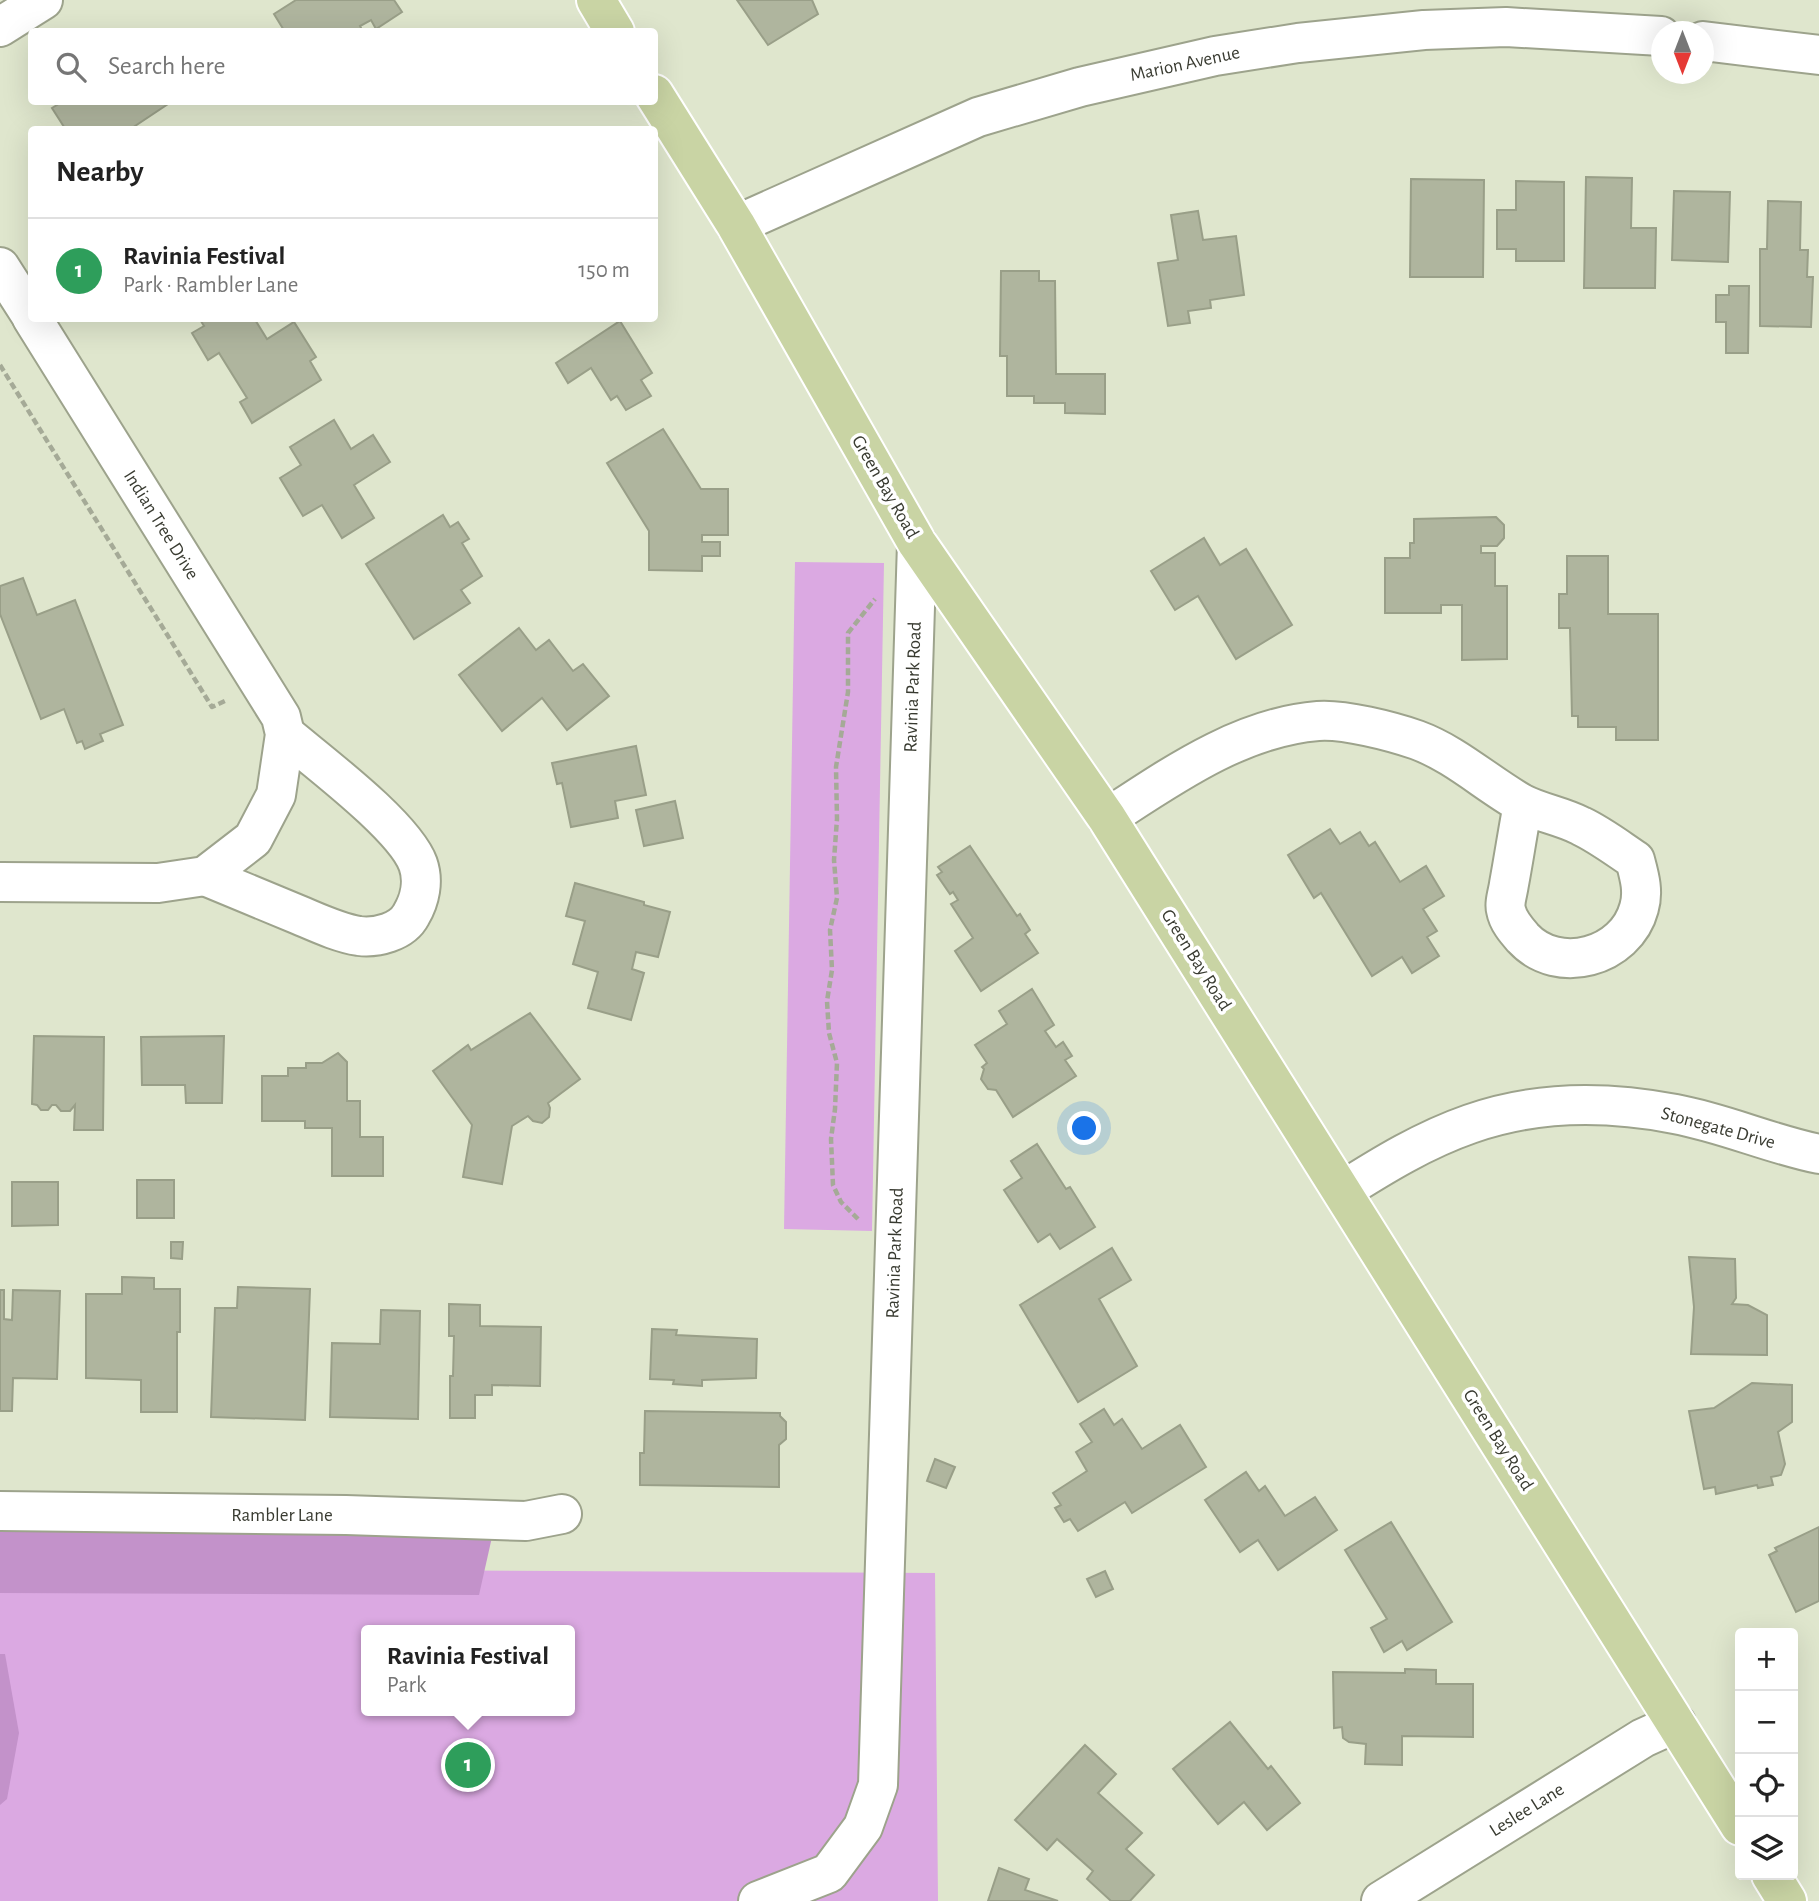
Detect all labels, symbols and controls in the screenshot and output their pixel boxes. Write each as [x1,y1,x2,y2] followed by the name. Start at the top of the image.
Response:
[1651,21,1714,84] north arrow
[28,28,658,105] search box
[1128,43,1242,85] street label: Marion Avenue
[52,48,90,86] icon: search
[108,53,226,79] text: Search here
[56,157,144,187] text: Nearby
[123,243,285,269] text: Ravinia Festival
[75,259,83,282] text: 1
[578,259,630,282] text: 150 m
[123,274,298,297] text: Park · Rambler Lane
[848,432,922,542] street label: Green Bay Road
[120,467,202,583] street label: Indian Tree Drive
[901,621,925,753] street label: Ravinia Park Road
[1157,906,1235,1014] street label: Green Bay Road
[1659,1104,1777,1152] street label: Stonegate Drive
[1067,1111,1101,1145] your location
[883,1187,907,1319] street label: Ravinia Park Road
[1459,1386,1537,1494] street label: Green Bay Road
[231,1506,333,1525] street label: Rambler Lane
[361,1625,575,1716] popup
[1735,1628,1798,1880] map controls
[1735,1628,1798,1691] button: +
[387,1643,549,1669] text: Ravinia Festival
[387,1674,427,1697] text: Park
[1735,1691,1798,1754] button: −
[445,1739,491,1791] pin: 1
[1735,1754,1798,1817] button: locate
[1486,1780,1568,1840] street label: Leslee Lane
[1735,1817,1798,1880] button: layers

